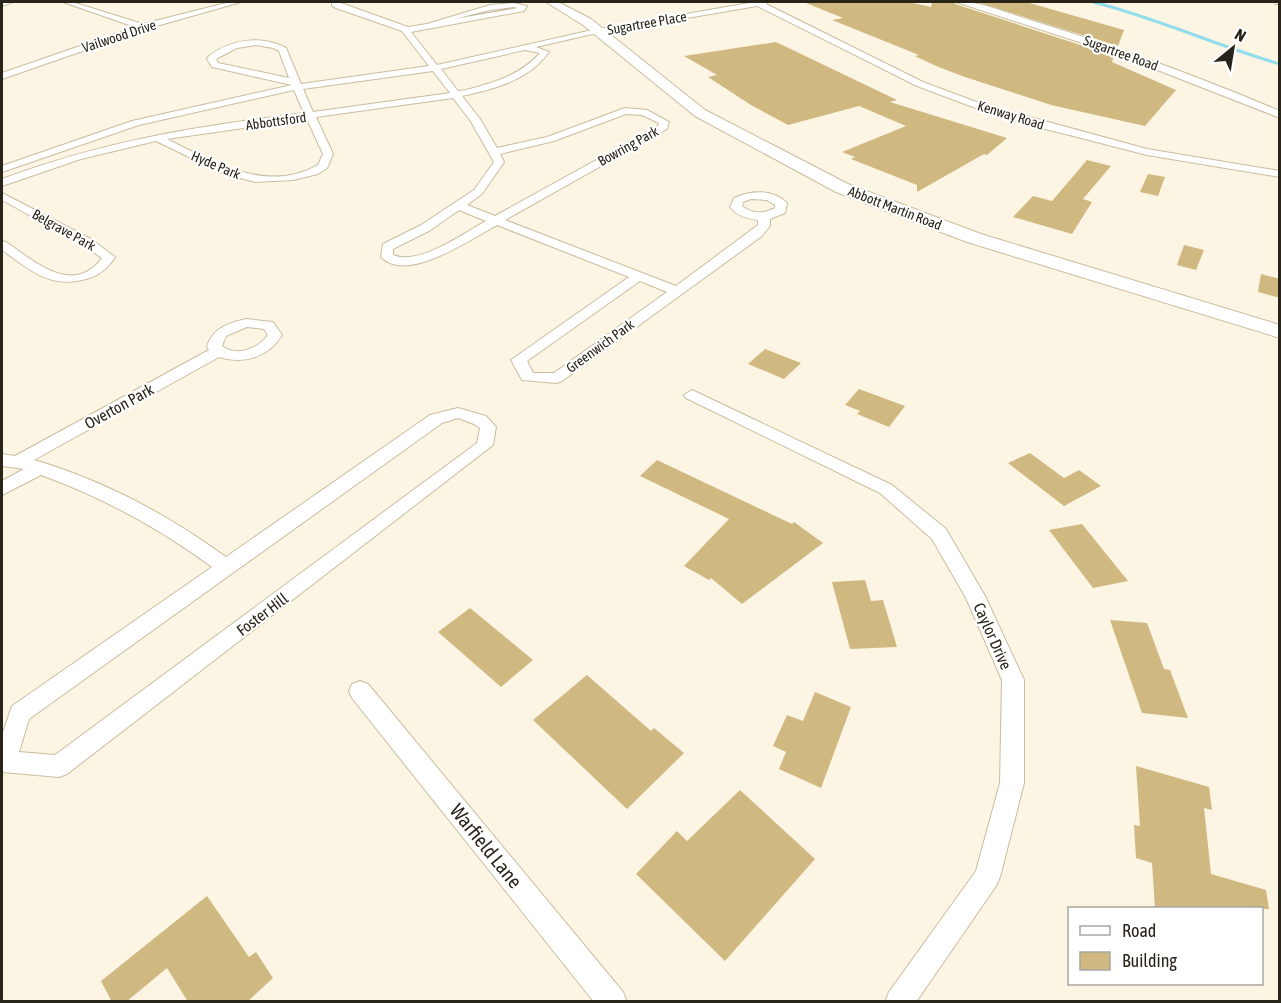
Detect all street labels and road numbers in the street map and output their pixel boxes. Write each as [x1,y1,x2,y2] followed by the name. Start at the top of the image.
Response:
[606,8,688,38] street label: Sugartree Place
[80,17,158,55] street label: Vailwood Drive
[1081,32,1161,74] street label: Sugartree Road
[976,97,1046,133] street label: Kenway Road
[245,109,307,133] street label: Abbottsford
[595,123,661,169] street label: Bowring Park
[189,147,243,183] street label: Hyde Park
[846,183,944,233] street label: Abbott Martin Road
[29,206,99,254] street label: Belgrave Park
[563,316,637,376] street label: Greenwich Park
[81,380,157,432] street label: Overton Park
[233,588,292,639] street label: Foster Hill
[969,600,1016,672] street label: Caylor Drive
[446,799,527,892] street label: Warfield Lane

